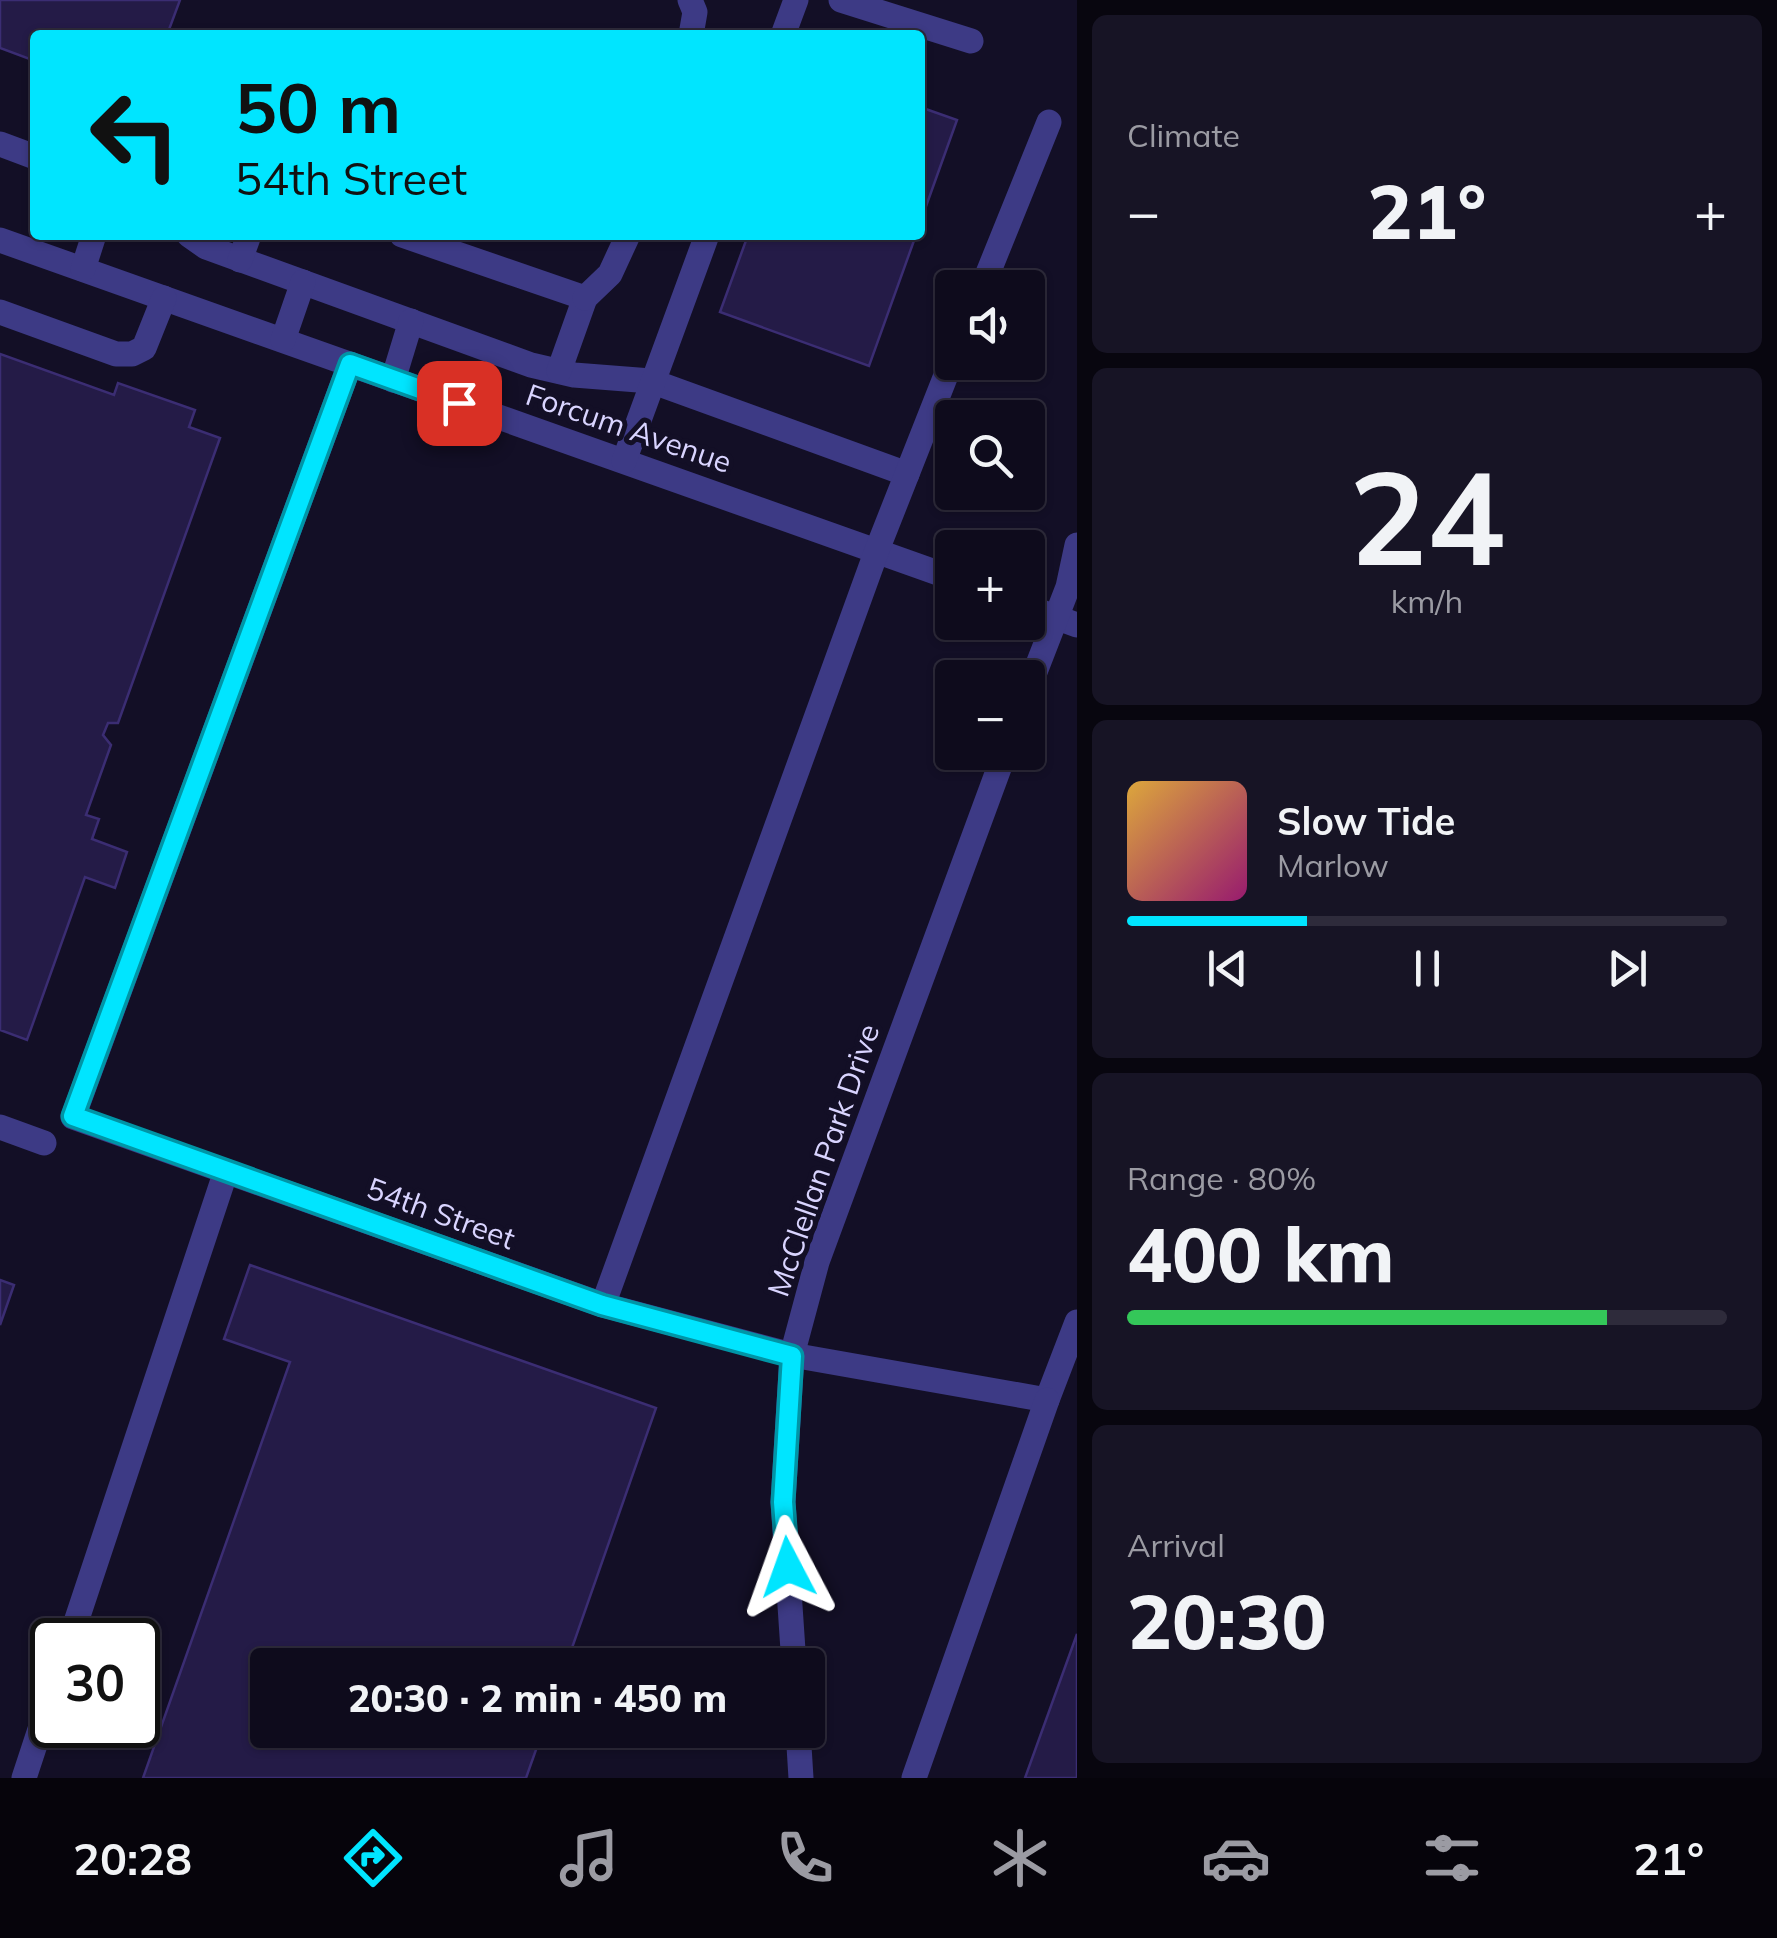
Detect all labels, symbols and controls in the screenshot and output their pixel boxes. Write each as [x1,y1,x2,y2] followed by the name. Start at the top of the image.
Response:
[235,63,401,151] text: 50 m
[70,70,200,200] icon: left
[1127,115,1240,155] text: Climate
[235,150,467,206] text: 54th Street
[1368,164,1486,258] text: 21°
[1127,177,1160,246] text: −
[1694,177,1727,246] text: +
[935,270,1045,770] map controls
[935,270,1045,380] button: sound
[417,361,502,446] pin
[521,375,737,481] street label: Forcum Avenue
[432,376,487,431] icon: arrive
[935,400,1045,510] button: search
[1349,434,1505,598] text: 24
[935,530,1045,640] button: +
[1391,581,1463,621] text: km/h
[935,660,1045,770] button: −
[1277,797,1455,845] text: Slow Tide
[1277,845,1389,885] text: Marlow
[1200,941,1255,996] icon: previous
[1400,941,1455,996] icon: pause
[1600,941,1655,996] icon: next
[759,1019,887,1301] street label: McClellan Park Drive
[1127,1158,1316,1198] text: Range · 80%
[362,1169,520,1257] street label: 54th Street
[1127,1207,1395,1301] text: 400 km
[736,1515,840,1619] position arrow
[1127,1525,1225,1565] text: Arrival
[1127,1574,1327,1668] text: 20:30
[30,1618,160,1748] speed limit sign: 30
[348,1674,727,1722] text: 20:30 · 2 min · 450 m
[338,1823,408,1893] icon: directions
[554,1823,624,1893] icon: music
[770,1823,840,1893] icon: phone
[985,1823,1055,1893] icon: climate
[1201,1823,1271,1893] icon: car
[1417,1823,1487,1893] icon: filters
[73,1830,192,1886] text: 20:28
[1633,1830,1704,1886] text: 21°

